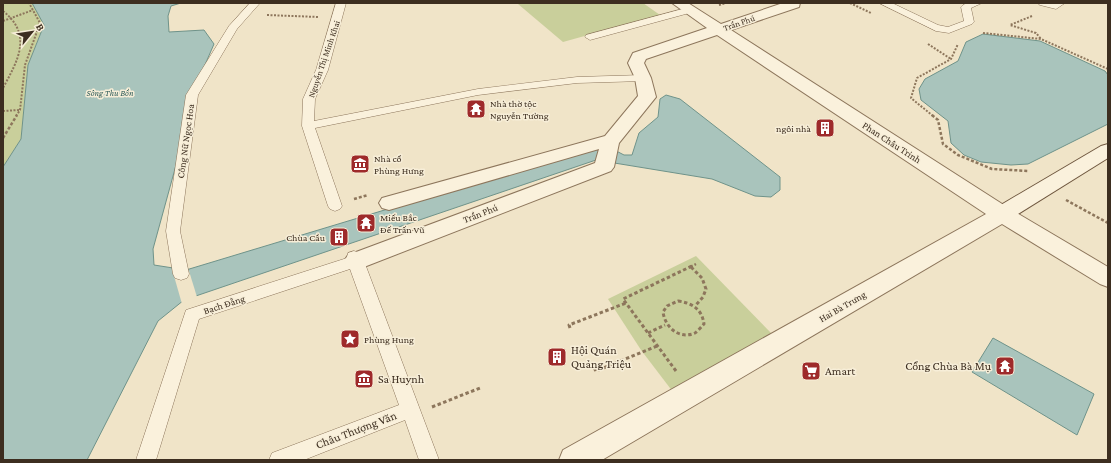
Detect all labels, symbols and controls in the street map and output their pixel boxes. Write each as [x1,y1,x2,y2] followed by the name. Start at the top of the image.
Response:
[12,12,52,52] north arrow
[722,13,756,33] street label: Trần Phú
[306,18,342,99] street label: Nguyễn Thị Minh Khai
[34,21,48,33] text: B
[86,88,134,98] water label: Sông Thu Bồn
[465,98,487,120] temple icon: Nhà thờ tộc Nguyễn Tường
[490,98,549,121] place label: Nhà thờ tộc Nguyễn Tường
[175,103,196,179] street label: Công Nữ Ngọc Hoa
[814,117,836,139] building icon: ngôi nhà
[860,119,924,166] street label: Phan Châu Trinh
[776,123,811,134] place label: ngôi nhà
[349,153,371,175] museum icon: Nhà cổ Phùng Hưng
[374,153,424,176] place label: Nhà cổ Phùng Hưng
[461,202,500,225] street label: Trần Phú
[355,212,377,234] temple icon: Miếu Bắc Đế Trấn Vũ
[380,212,425,235] place label: Miếu Bắc Đế Trấn Vũ
[328,226,350,248] building icon: Chùa Cầu
[286,232,326,243] place label: Chùa Cầu
[817,289,868,324] street label: Hai Bà Trưng
[202,293,246,316] street label: Bạch Đằng
[339,328,361,350] place icon: Phùng Hung
[364,334,414,345] place label: Phùng Hung
[571,343,632,371] place label: Hội Quán Quảng Triệu
[546,346,568,368] building icon: Hội Quán Quảng Triệu
[994,355,1016,377] temple icon: Cổng Chùa Bà Mụ
[905,359,992,373] place label: Cổng Chùa Bà Mụ
[800,360,822,382] supermarket icon: Amart
[825,364,856,378] place label: Amart
[353,368,375,390] museum icon: Sa Huynh
[378,372,425,386] place label: Sa Huynh
[313,408,399,452] street label: Châu Thượng Văn

